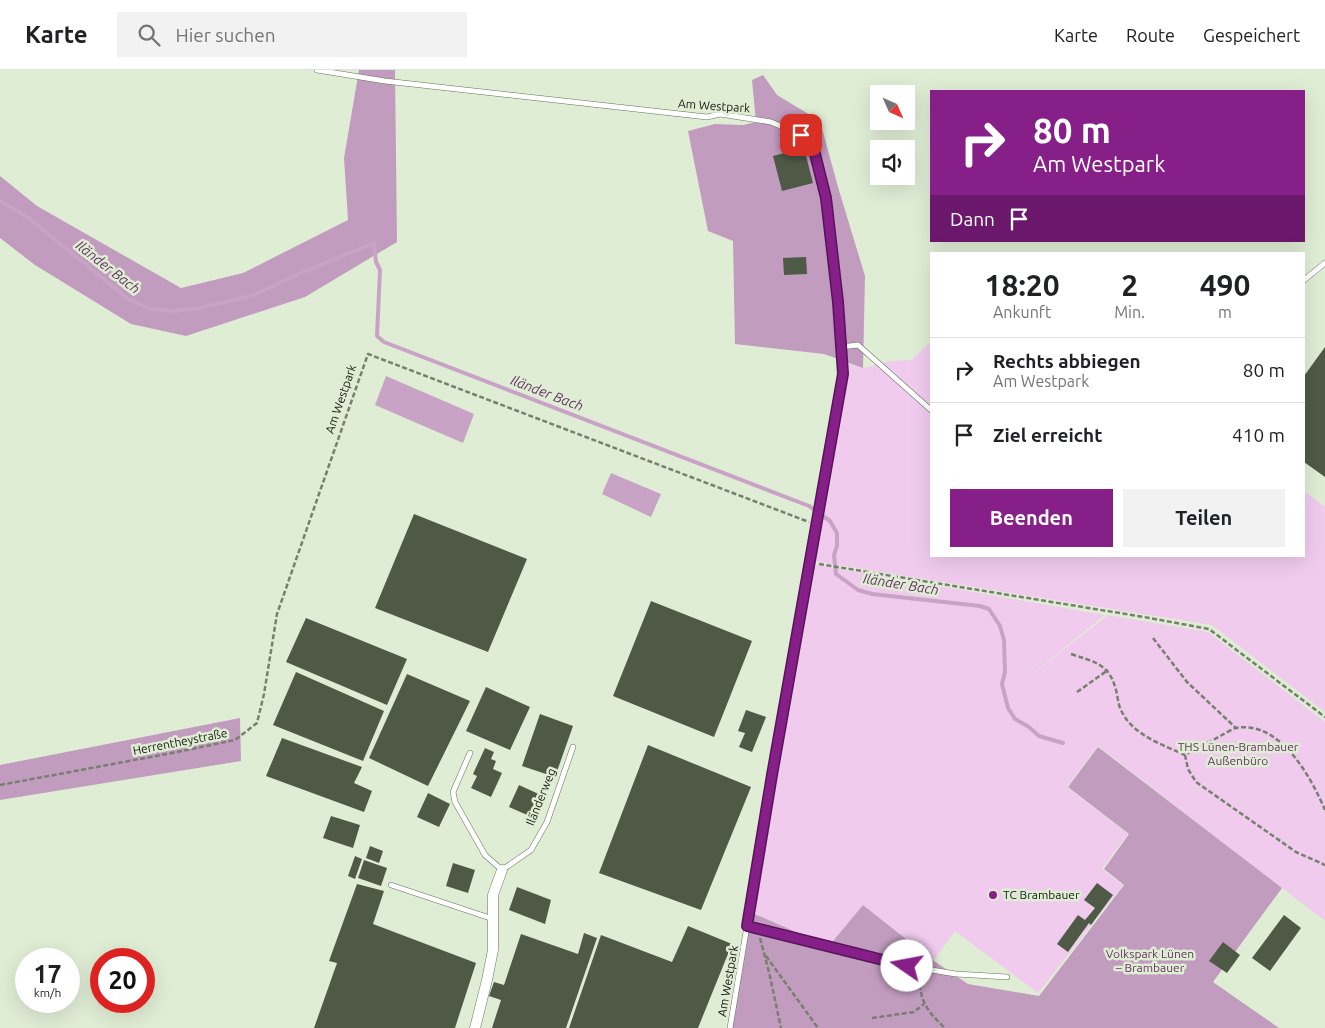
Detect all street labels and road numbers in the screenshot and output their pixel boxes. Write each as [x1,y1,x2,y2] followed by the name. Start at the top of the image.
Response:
[678,96,750,115] street label: Am Westpark
[323,363,358,435] street label: Am Westpark
[132,726,228,757] street label: Herrentheystraße
[523,766,558,827] street label: Iländerweg
[715,944,740,1018] street label: Am Westpark

